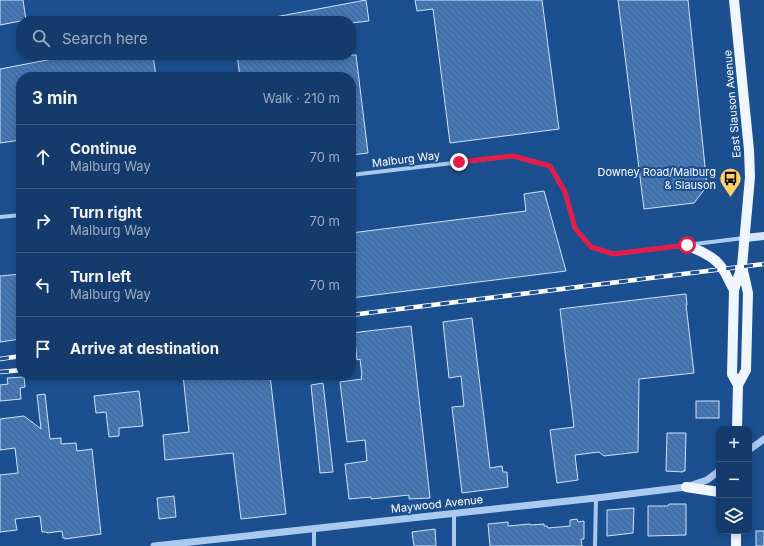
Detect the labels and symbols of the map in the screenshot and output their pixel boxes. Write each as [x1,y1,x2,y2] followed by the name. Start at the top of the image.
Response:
[720,49,744,159] street label: East Slauson Avenue
[371,148,441,170] street label: Malburg Way
[450,153,468,171] route end
[597,165,716,192] place label: Downey Road/Malburg & Slauson
[718,165,744,198] bus stop icon: Downey Road/Malburg & Slauson
[678,236,696,254] route start
[390,492,484,516] street label: Maywood Avenue

